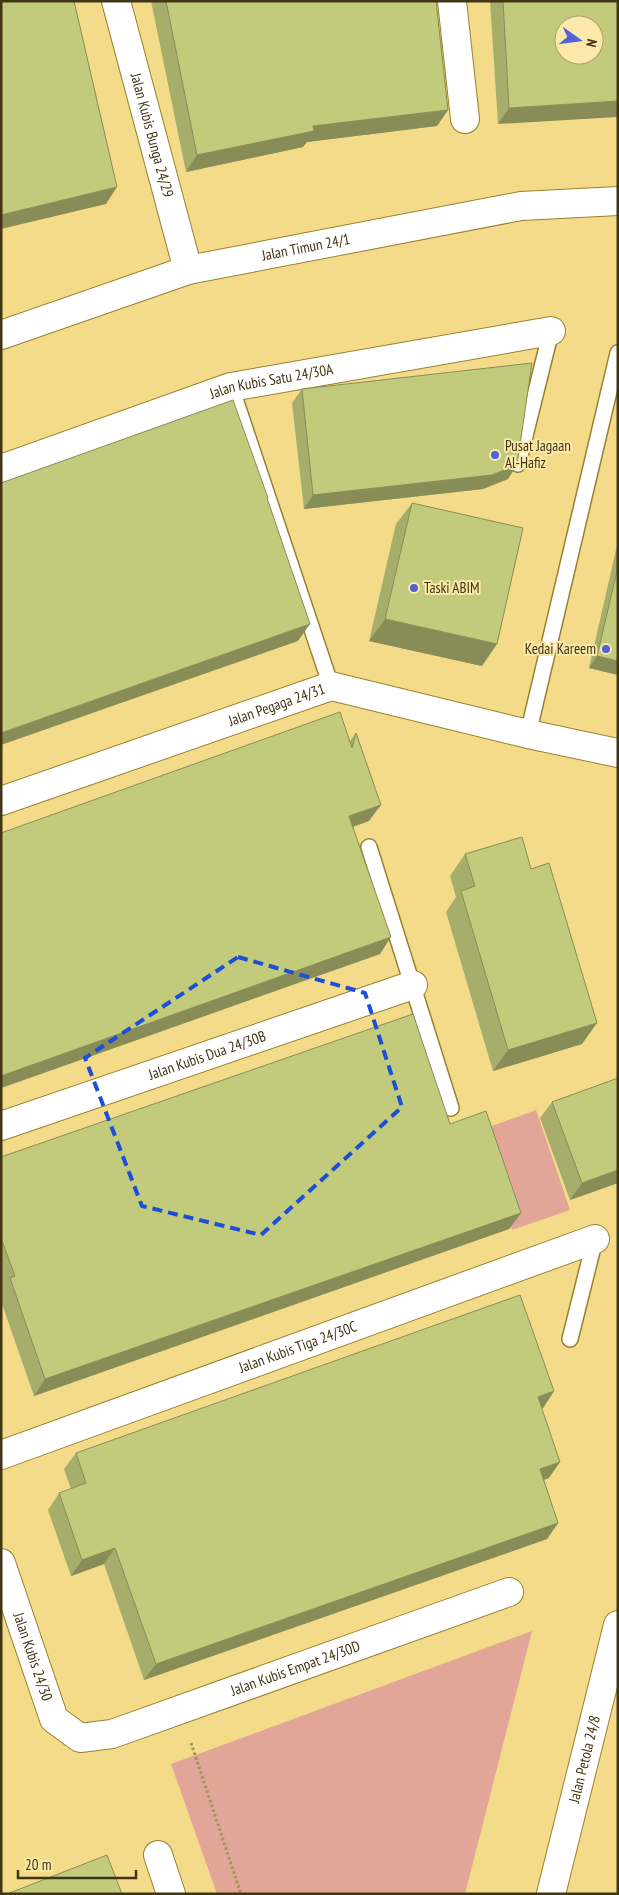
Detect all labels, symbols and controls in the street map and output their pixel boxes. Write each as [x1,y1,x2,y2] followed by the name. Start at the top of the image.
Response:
[554,15,604,65] north arrow
[582,37,601,49] text: N
[126,70,178,199] street label: Jalan Kubis Bunga 24/29
[259,229,351,265] street label: Jalan Timun 24/1
[206,359,335,403] street label: Jalan Kubis Satu 24/30A
[505,436,571,472] place label: Pusat Jagaan Al-Hafiz
[489,449,501,461] marker: Pusat Jagaan Al-Hafiz
[424,578,480,597] place label: Taski ABIM
[408,582,420,594] marker: Taski ABIM
[525,639,596,658] place label: Kedai Kareem
[600,643,612,655] marker: Kedai Kareem
[225,679,327,730] street label: Jalan Pegaga 24/31
[145,1026,268,1084] street label: Jalan Kubis Dua 24/30B
[235,1316,360,1377] street label: Jalan Kubis Tiga 24/30C
[9,1609,57,1703] street label: Jalan Kubis 24/30
[227,1636,363,1700] street label: Jalan Kubis Empat 24/30D
[564,1713,604,1806] street label: Jalan Petola 24/8
[18,1848,135,1880] scale bar
[25,1855,51,1874] text: 20 m

